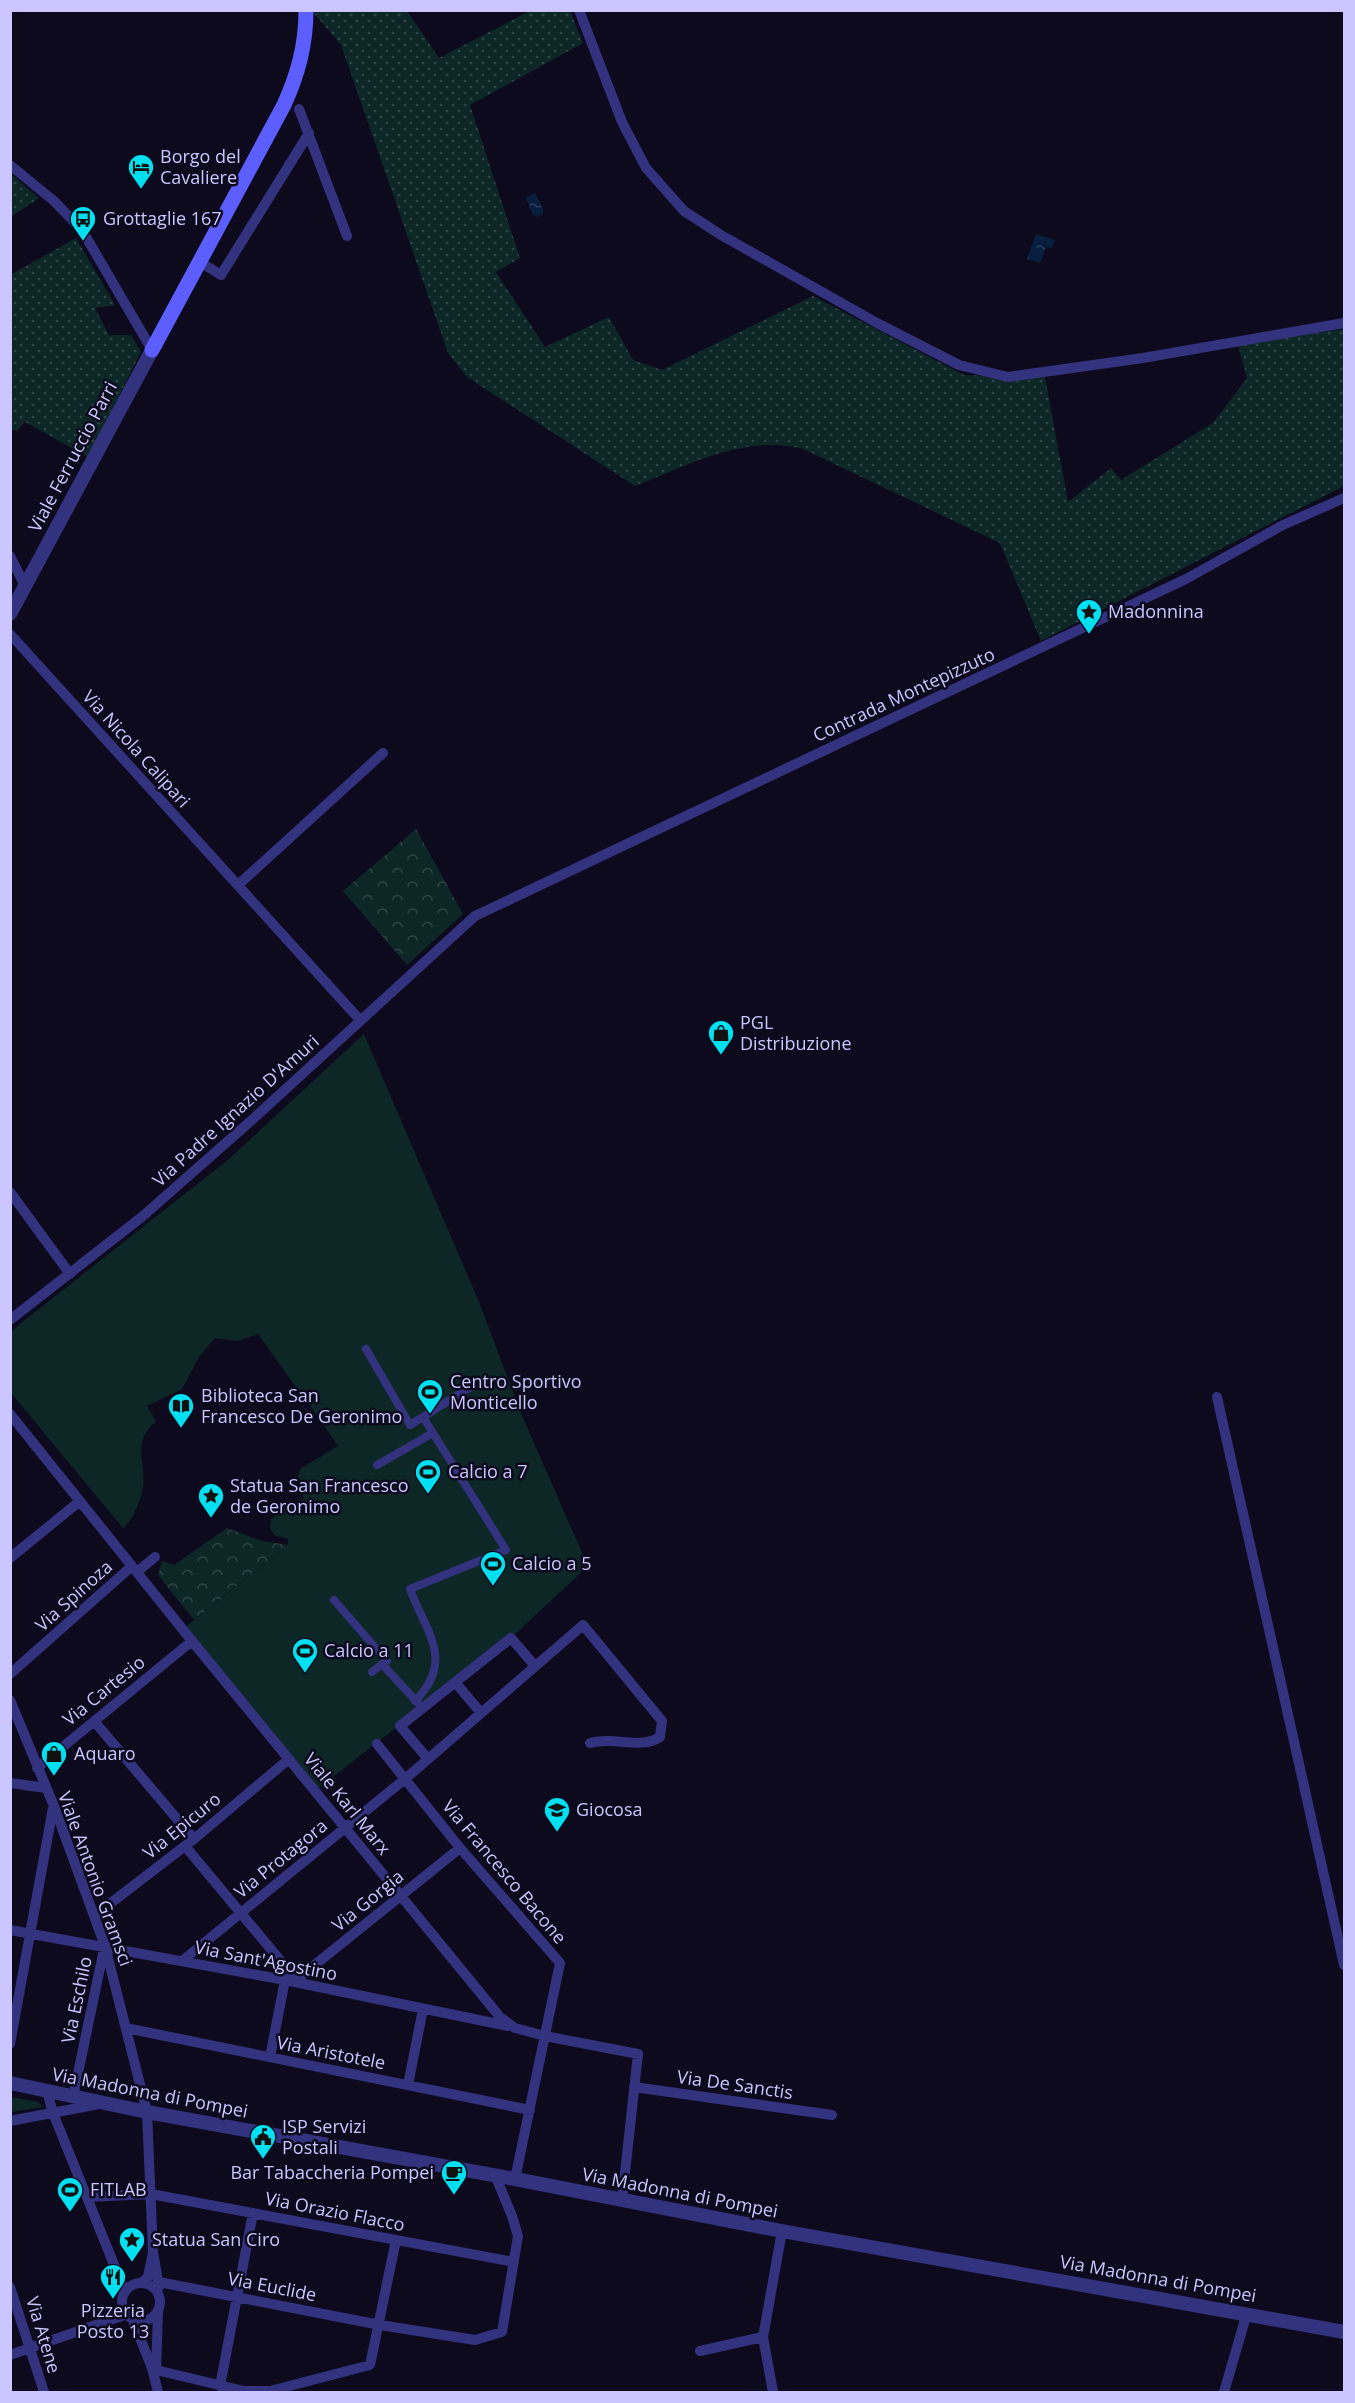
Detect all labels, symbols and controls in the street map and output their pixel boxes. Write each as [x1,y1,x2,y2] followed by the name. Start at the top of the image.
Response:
[160,144,241,189] place label: Borgo del Cavaliere
[126,152,156,190] hotel icon: Borgo del Cavaliere
[68,204,98,242] bus stop icon: Grottaglie 167
[103,206,222,230] place label: Grottaglie 167
[22,377,122,536] street label: Viale Ferruccio Parri
[1074,597,1104,635] place icon: Madonnina
[1108,599,1204,623] place label: Madonnina
[809,641,998,747] street label: Contrada Montepizzuto
[78,685,196,812] street label: Via Nicola Calipari
[740,1010,852,1055] place label: PGL Distribuzione
[706,1018,736,1056] shop icon: PGL Distribuzione
[147,1029,324,1192] street label: Via Padre Ignazio D'Amuri
[450,1369,582,1414] place label: Centro Sportivo Monticello
[415,1377,445,1415] sports icon: Centro Sportivo Monticello
[201,1383,402,1428] place label: Biblioteca San Francesco De Geronimo
[166,1391,196,1429] library icon: Biblioteca San Francesco De Geronimo
[413,1457,443,1495] sports icon: Calcio a 7
[448,1459,528,1483] place label: Calcio a 7
[230,1473,408,1518] place label: Statua San Francesco de Geronimo
[196,1481,226,1519] place icon: Statua San Francesco de Geronimo
[478,1549,508,1587] sports icon: Calcio a 5
[512,1551,592,1575] place label: Calcio a 5
[30,1554,117,1636] street label: Via Spinoza
[290,1636,320,1674] sports icon: Calcio a 11
[324,1638,414,1662] place label: Calcio a 11
[57,1650,149,1731] street label: Via Cartesio
[39,1739,69,1777] shop icon: Aquaro
[74,1741,136,1765] place label: Aquaro
[299,1747,397,1860] street label: Viale Karl Marx
[138,1787,225,1864] street label: Via Epicuro
[53,1788,139,1969] street label: Viale Antonio Gramsci
[437,1794,572,1949] street label: Via Francesco Bacone
[542,1795,572,1833] school or university icon: Giocosa
[576,1797,643,1821] place label: Giocosa
[229,1813,332,1903] street label: Via Protagora
[327,1864,408,1936] street label: Via Gorgia
[193,1934,339,1986] street label: Via Sant'Agostino
[55,1954,97,2045] street label: Via Eschilo
[275,2030,388,2074] street label: Via Aristotele
[50,2061,250,2123] street label: Via Madonna di Pompei
[676,2064,795,2104] street label: Via De Sanctis
[282,2114,366,2159] place label: ISP Servizi Postali
[248,2122,278,2160] public building icon: ISP Servizi Postali
[439,2158,469,2196] cafe icon: Bar Tabaccheria Pompei
[230,2160,434,2184] place label: Bar Tabaccheria Pompei
[580,2161,780,2223] street label: Via Madonna di Pompei
[55,2175,85,2213] sports icon: FITLAB
[90,2177,147,2201] place label: FITLAB
[263,2186,407,2236] street label: Via Orazio Flacco
[117,2225,147,2263] place icon: Statua San Ciro
[152,2227,280,2251] place label: Statua San Ciro
[1058,2249,1258,2307] street label: Via Madonna di Pompei
[98,2262,128,2300] restaurant icon: Pizzeria Posto 13
[226,2266,319,2306] street label: Via Euclide
[21,2293,67,2376] street label: Via Atene
[77,2298,149,2343] place label: Pizzeria Posto 13

